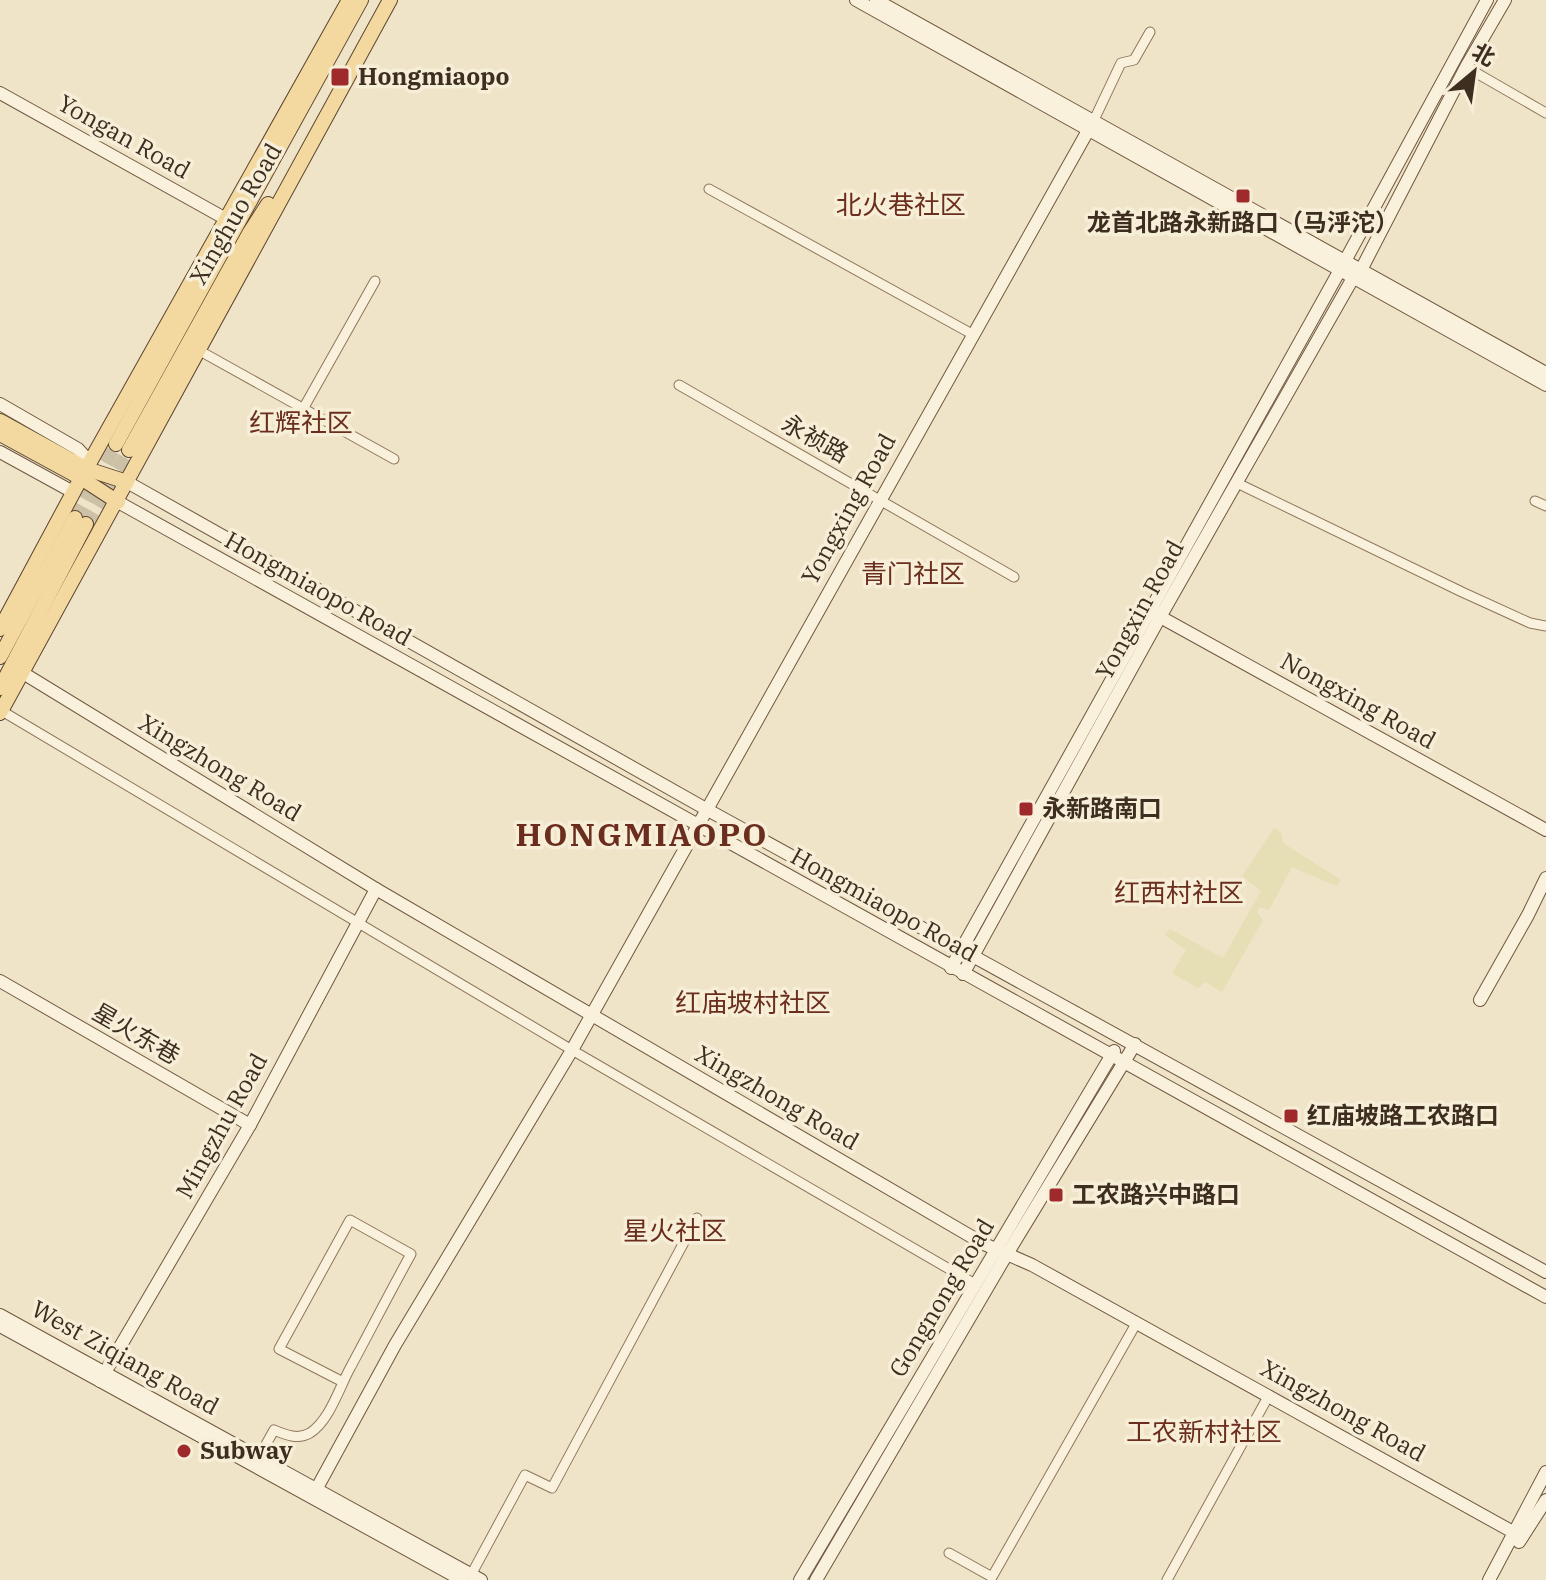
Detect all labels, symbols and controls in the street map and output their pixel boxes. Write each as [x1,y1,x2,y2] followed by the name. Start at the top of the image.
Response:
[1434,32,1514,112] north arrow
[1467,36,1501,72] text: 北
[358,60,510,92] place label: Hongmiaopo
[329,66,351,88] marker: Hongmiaopo
[53,87,196,186] street label: Yongan Road
[182,137,289,290] street label: Xinghuo Road
[836,187,966,221] district label: 北火巷社区
[1234,187,1252,205] marker: 龙首北路永新路口（马泘沱）
[1087,206,1399,238] place label: 龙首北路永新路口（马泘沱）
[249,405,353,439] district label: 红辉社区
[776,407,855,470] street label: 永祯路
[793,427,903,590] street label: Yongxing Road
[219,523,418,653] street label: Hongmiaopo Road
[1088,534,1191,685] street label: Yongxin Road
[861,556,965,590] district label: 青门社区
[1275,644,1442,756] street label: Nongxing Road
[133,706,308,828] street label: Xingzhong Road
[1042,792,1162,824] place label: 永新路南口
[1017,800,1035,818] marker: 永新路南口
[515,813,769,855] district label: HONGMIAOPO
[785,839,984,969] street label: Hongmiaopo Road
[1114,875,1244,909] district label: 红西村社区
[675,985,831,1019] district label: 红庙坡村社区
[87,995,186,1071] street label: 星火东巷
[690,1037,865,1157] street label: Xingzhong Road
[168,1047,274,1204] street label: Mingzhu Road
[1307,1099,1499,1131] place label: 红庙坡路工农路口
[1282,1107,1300,1125] marker: 红庙坡路工农路口
[1072,1178,1240,1210] place label: 工农路兴中路口
[1047,1186,1065,1204] marker: 工农路兴中路口
[881,1212,1001,1383] street label: Gongnong Road
[623,1213,727,1247] district label: 星火社区
[26,1292,225,1422] street label: West Ziqiang Road
[1255,1352,1432,1469] street label: Xingzhong Road
[1126,1414,1282,1448] district label: 工农新村社区
[200,1434,293,1466] place label: Subway
[175,1442,193,1460] marker: Subway

